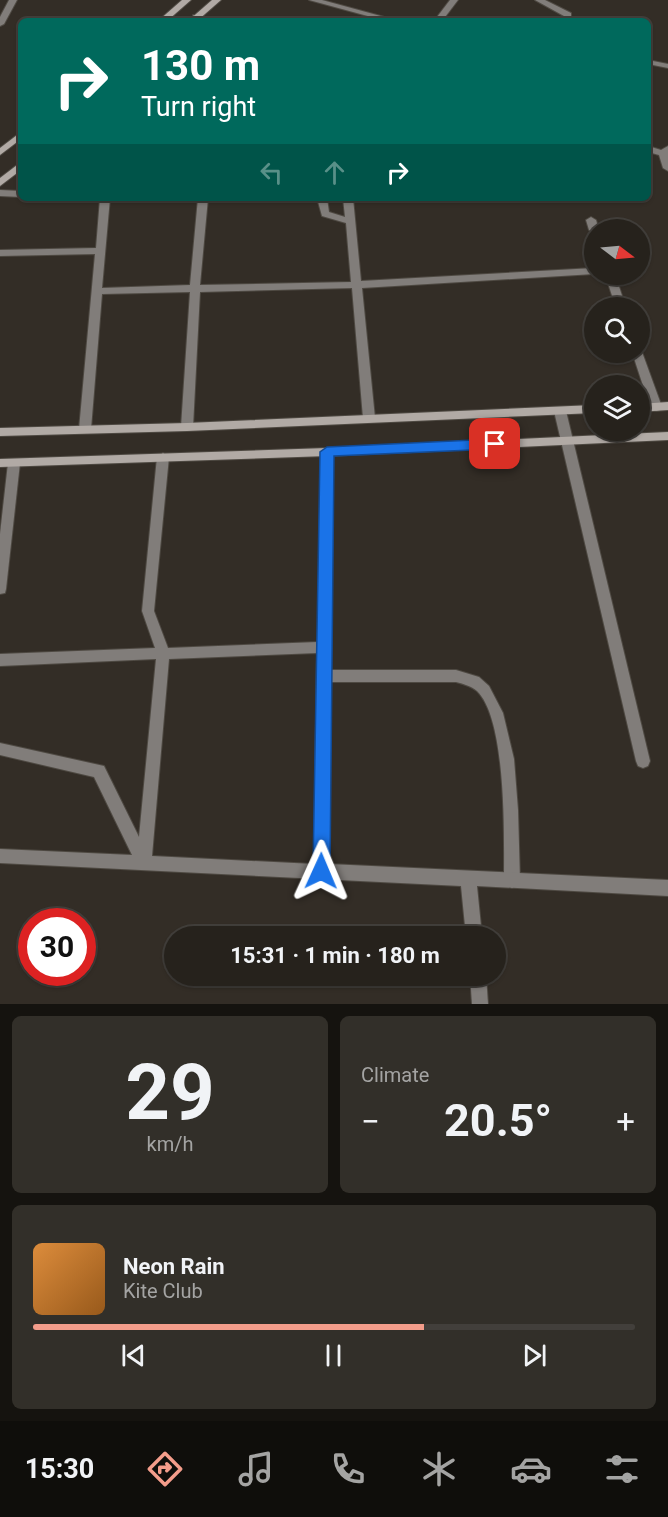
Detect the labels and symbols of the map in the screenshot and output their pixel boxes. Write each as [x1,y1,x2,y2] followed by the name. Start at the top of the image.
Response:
[584,219,650,285] north arrow
[469,418,520,469] pin
[289,839,353,903] position arrow
[18,908,96,986] speed limit sign: 30

